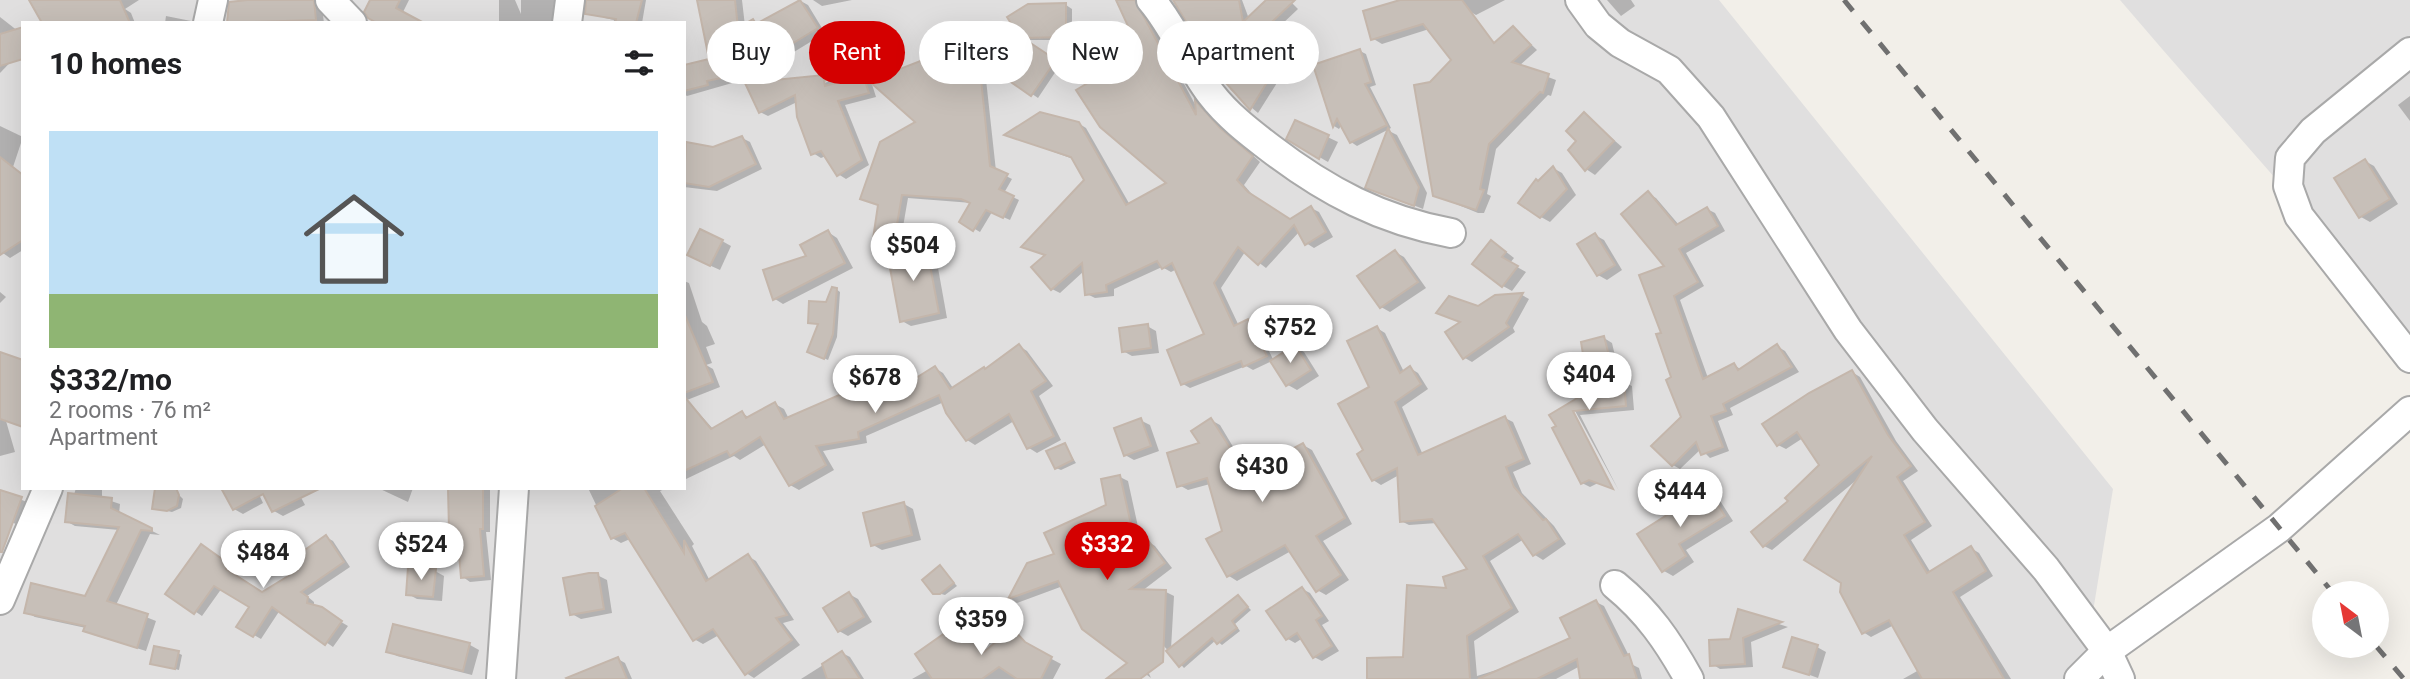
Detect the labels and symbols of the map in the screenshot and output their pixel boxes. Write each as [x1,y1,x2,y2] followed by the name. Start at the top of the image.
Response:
[872,224,954,283] pin: $504
[1249,306,1331,365] pin: $752
[1548,352,1630,412] pin: $404
[834,356,916,415] pin: $678
[1221,444,1303,504] pin: $430
[1639,470,1721,529] pin: $444
[380,522,462,582] pin: $524
[1066,522,1148,582] pin: $332
[222,530,304,590] pin: $484
[2312,581,2389,658] north arrow
[940,598,1022,657] pin: $359

